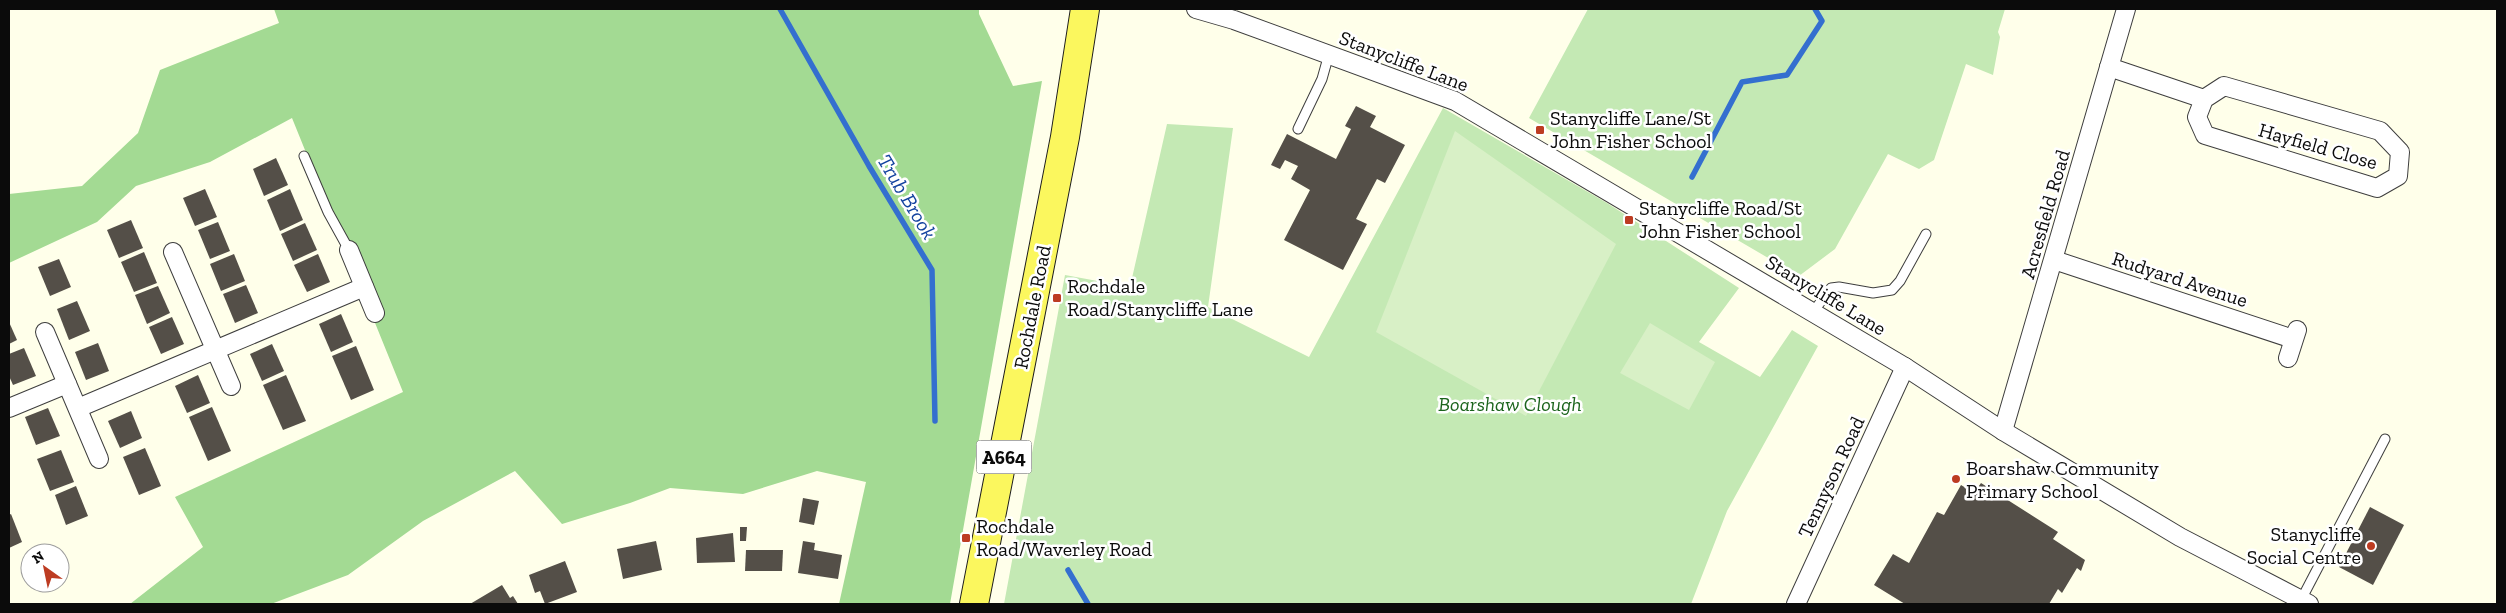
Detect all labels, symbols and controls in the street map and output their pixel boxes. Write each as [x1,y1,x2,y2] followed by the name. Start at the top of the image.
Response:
[1336,25,1472,97] street label: Stanycliffe Lane
[1550,106,1712,153] place label: Stanycliffe Lane/St John Fisher School
[2256,118,2380,174] street label: Hayfield Close
[1534,124,1546,136] marker: Stanycliffe Lane/St John Fisher School
[2015,147,2075,281] street label: Acresfield Road
[872,150,943,244] water label: Trub Brook
[1639,196,1802,243] place label: Stanycliffe Road/St John Fisher School
[1623,214,1635,226] marker: Stanycliffe Road/St John Fisher School
[1008,243,1056,371] street label: Rochdale Road
[2109,246,2251,312] street label: Rudyard Avenue
[1761,250,1891,340] street label: Stanycliffe Lane
[1067,274,1253,321] place label: Rochdale Road/Stanycliffe Lane
[1051,292,1063,304] marker: Rochdale Road/Stanycliffe Lane
[1438,392,1582,416] park label: Boarshaw Clough
[1792,413,1870,541] street label: Tennyson Road
[976,441,1032,474] road number: A664
[1966,456,2159,503] place label: Boarshaw Community Primary School
[1950,473,1962,485] marker: Boarshaw Community Primary School
[976,514,1152,561] place label: Rochdale Road/Waverley Road
[2247,522,2361,569] place label: Stanycliffe Social Centre
[960,532,972,544] marker: Rochdale Road/Waverley Road
[2365,540,2377,552] marker: Stanycliffe Social Centre
[20,543,70,593] north arrow
[29,547,48,568] text: N

